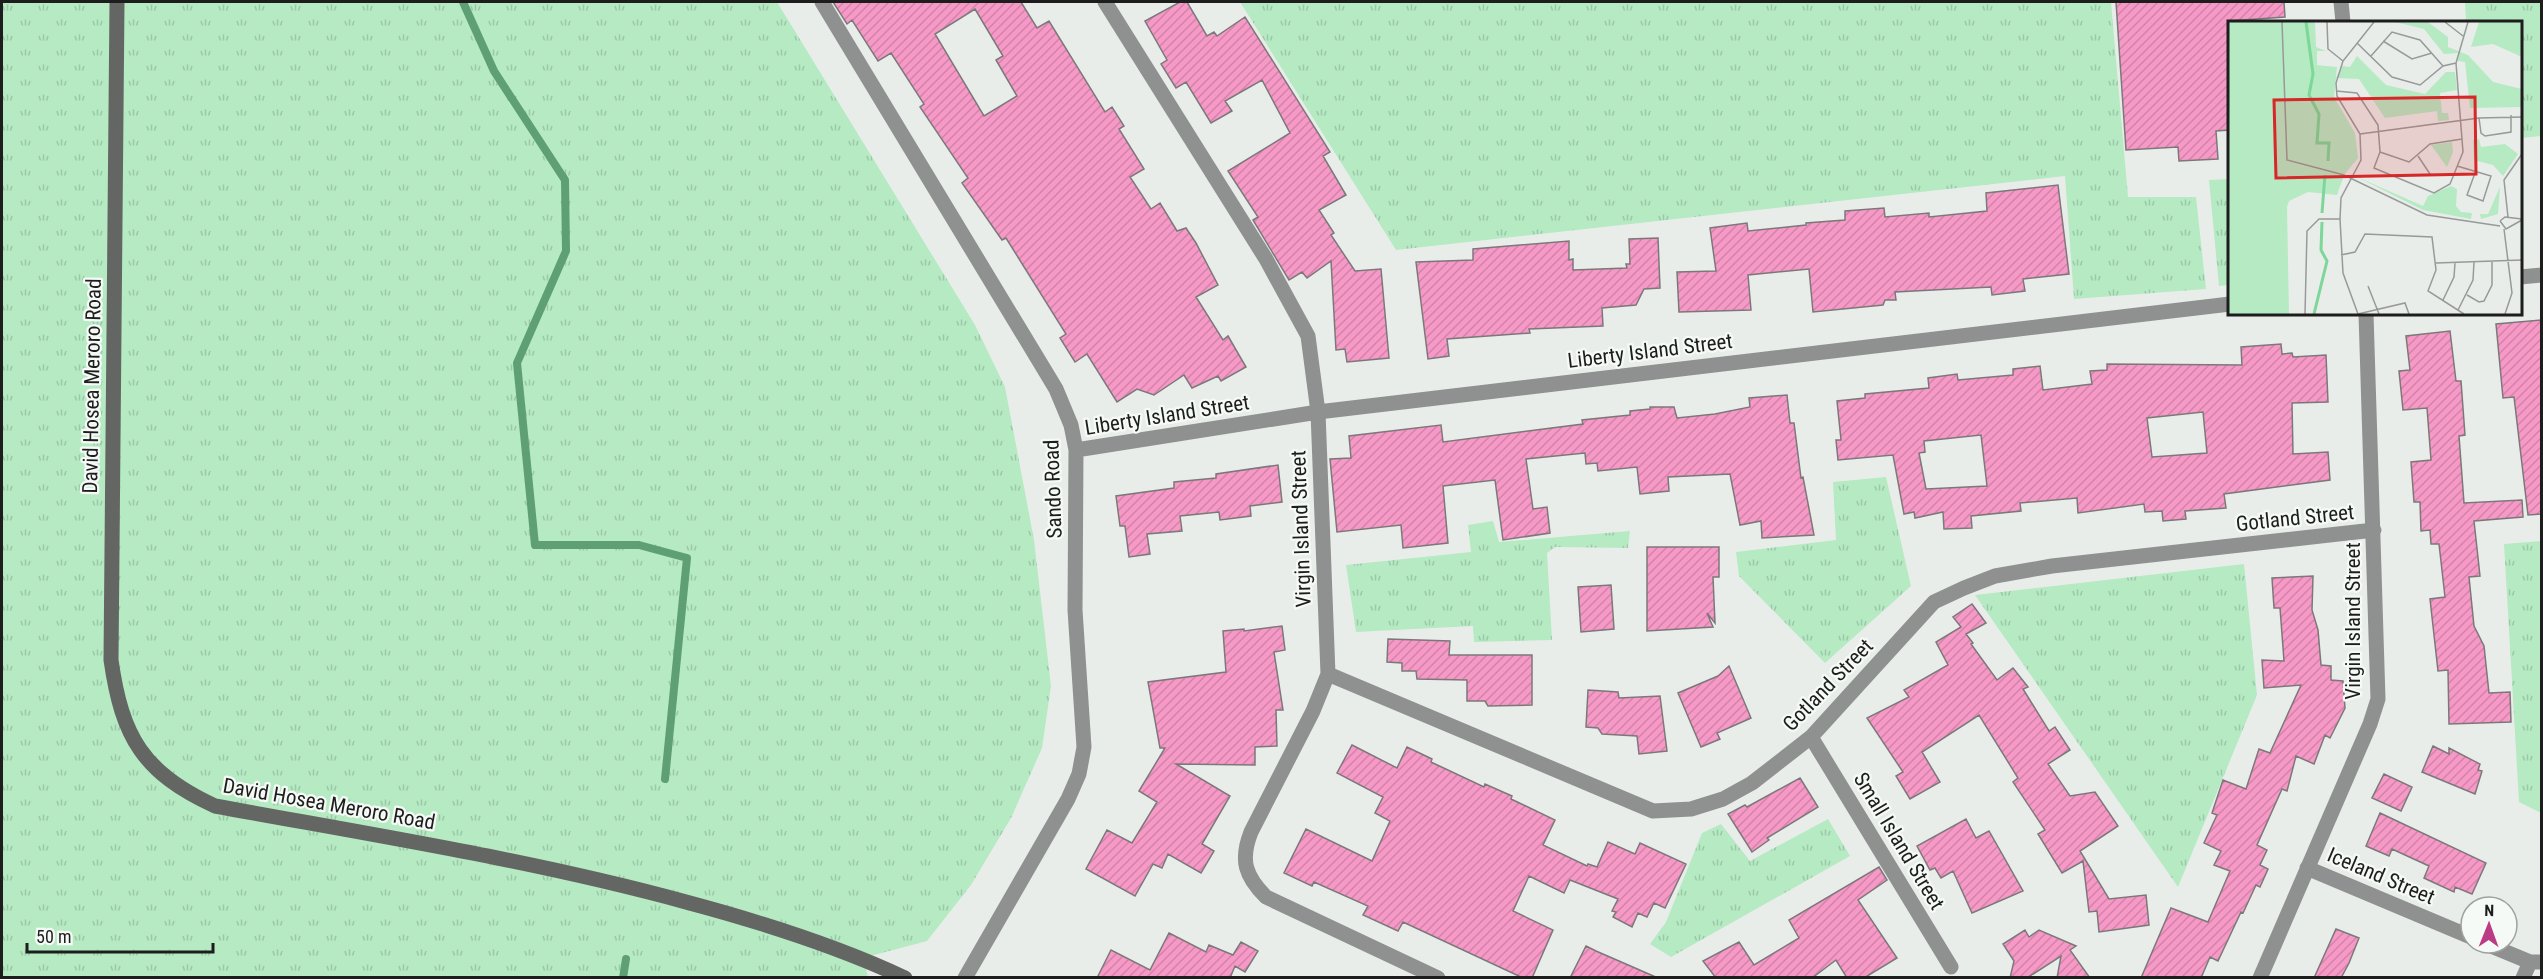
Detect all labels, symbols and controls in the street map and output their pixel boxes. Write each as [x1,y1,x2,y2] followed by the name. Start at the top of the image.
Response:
[2228,21,2522,315] inset map
[78,278,106,494] street label: David Hosea Meroro Road
[1566,329,1734,373] street label: Liberty Island Street
[1083,390,1251,440] street label: Liberty Island Street
[1039,439,1067,539] street label: Sando Road
[1286,450,1316,608] street label: Virgin Island Street
[2235,500,2355,536] street label: Gotland Street
[2341,542,2365,700] street label: Virgin Island Street
[1778,634,1878,736] street label: Gotland Street
[1849,768,1949,914] street label: Small Island Street
[221,774,437,834] street label: David Hosea Meroro Road
[2324,843,2438,909] street label: Iceland Street
[2459,895,2519,955] north arrow
[2484,901,2494,920] text: N
[27,916,213,954] scale bar
[36,926,71,947] text: 50 m

